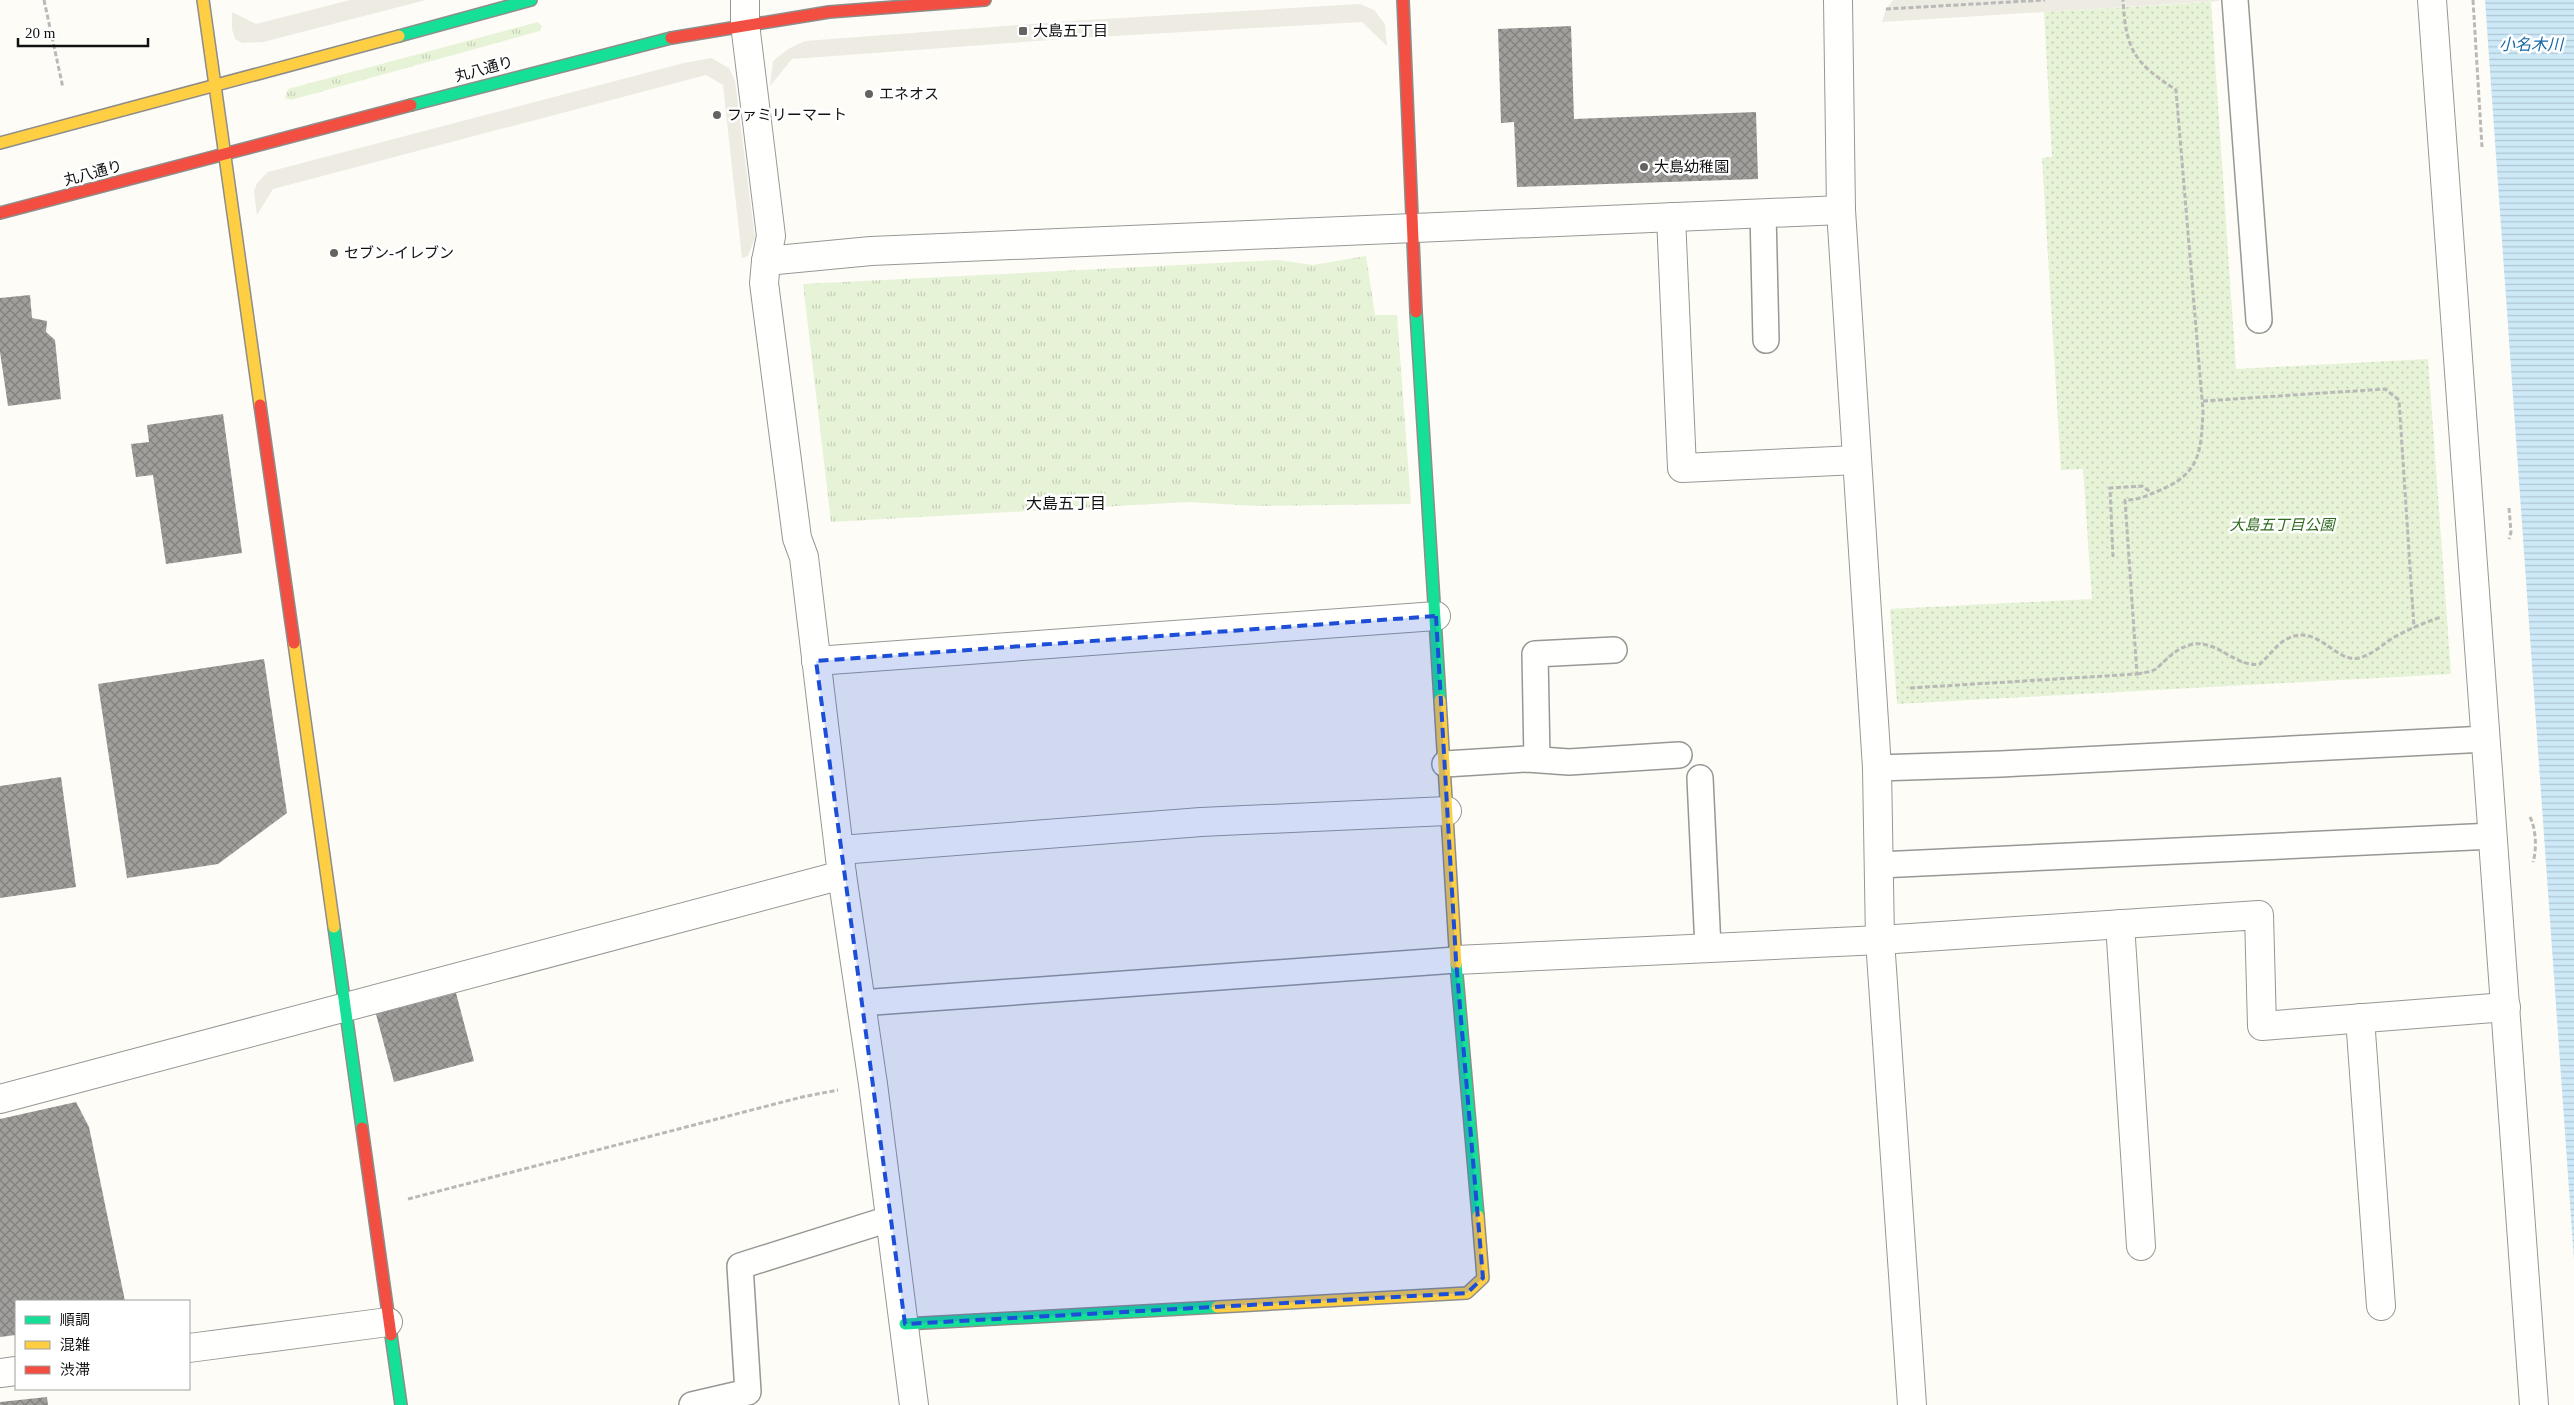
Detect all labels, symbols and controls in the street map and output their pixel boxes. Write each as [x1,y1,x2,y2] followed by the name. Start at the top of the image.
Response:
[18,15,148,47] scale bar
[1033,23,1108,39] place label: 大島五丁目
[25,25,56,41] text: 20 m
[1017,25,1029,37] marker: 大島五丁目
[2499,36,2565,53] water label: 小名木川
[453,54,515,84] street label: 丸八通り
[879,86,939,102] place label: エネオス
[863,88,875,100] marker: エネオス
[727,107,847,123] place label: ファミリーマート
[711,109,723,121] marker: ファミリーマート
[62,158,124,188] street label: 丸八通り
[1654,159,1729,175] place label: 大島幼稚園
[1638,161,1650,173] marker: 大島幼稚園
[344,245,454,261] place label: セブン-イレブン
[328,247,340,259] marker: セブン-イレブン
[1026,495,1106,512] district label: 大島五丁目
[2229,517,2336,533] park label: 大島五丁目公園
[15,1300,190,1390] legend
[60,1312,90,1328] text: 順調
[60,1337,90,1353] text: 混雑
[60,1362,90,1378] text: 渋滞

